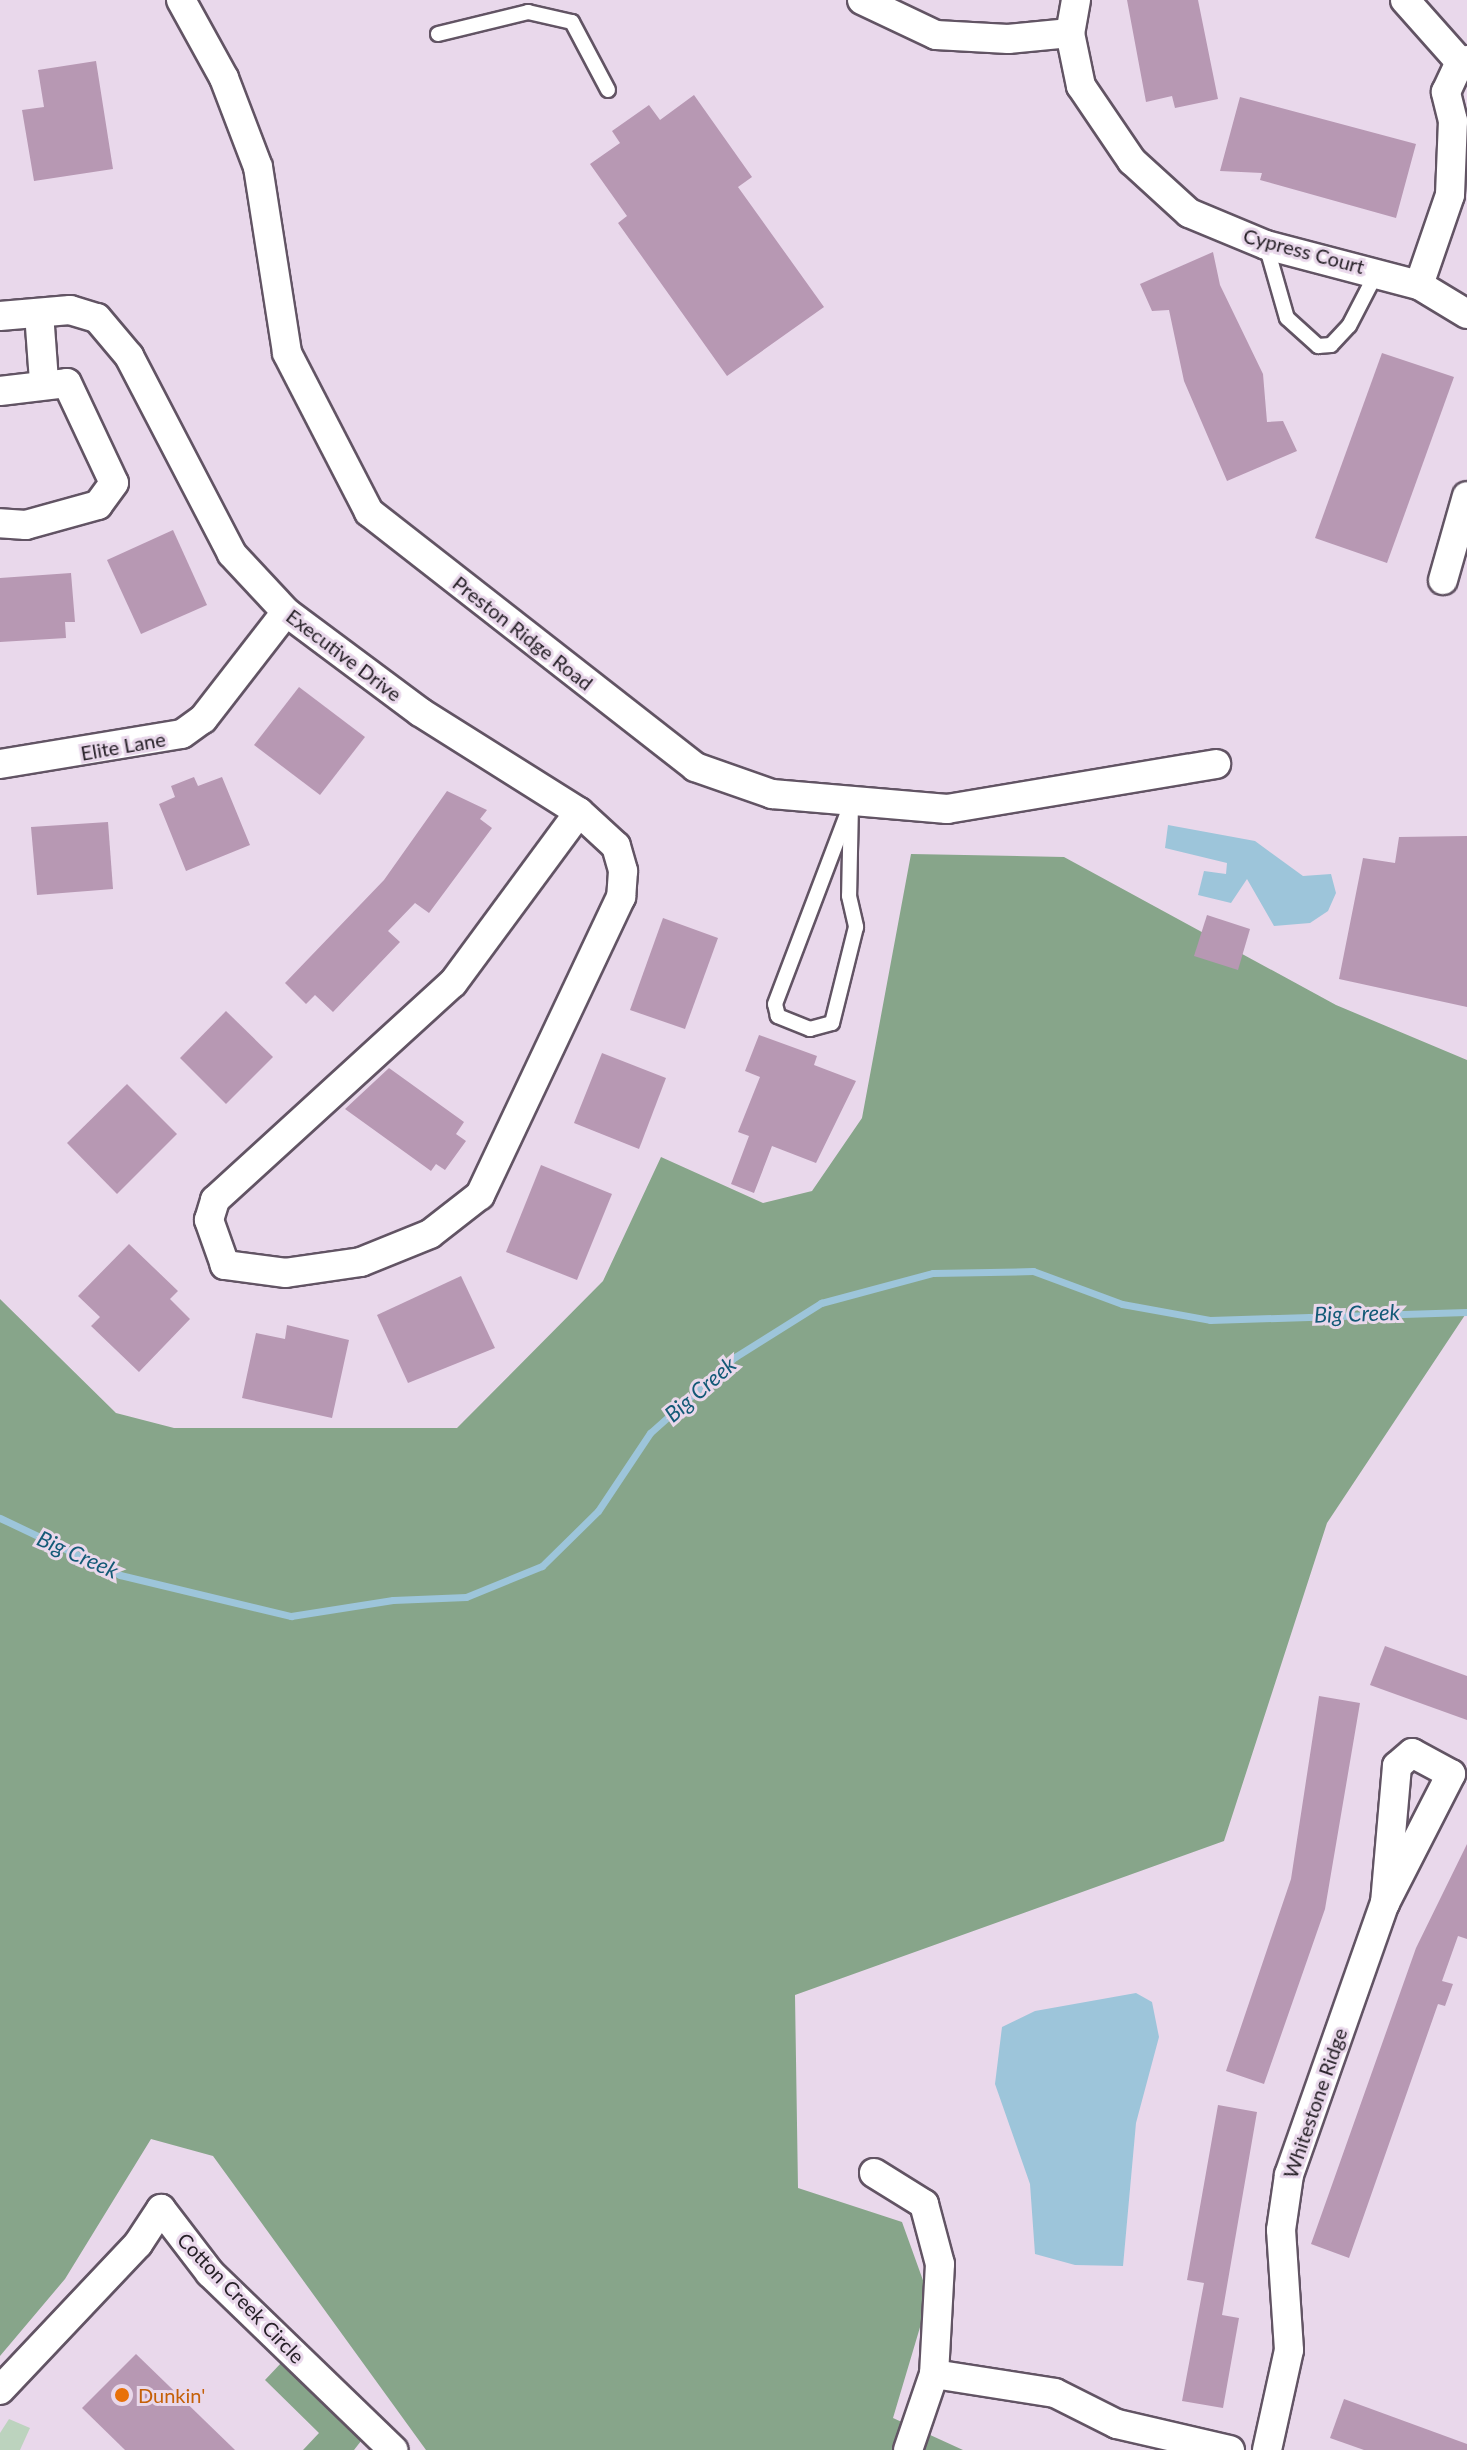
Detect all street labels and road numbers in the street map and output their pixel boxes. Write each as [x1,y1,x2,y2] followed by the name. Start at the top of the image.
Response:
[1241,223,1367,279] street label: Cypress Court
[448,571,598,695] street label: Preston Ridge Road
[282,604,406,706] street label: Executive Drive
[79,727,167,765] street label: Elite Lane
[1278,2025,1352,2181] street label: Whitestone Ridge
[173,2228,309,2368] street label: Cotton Creek Circle

